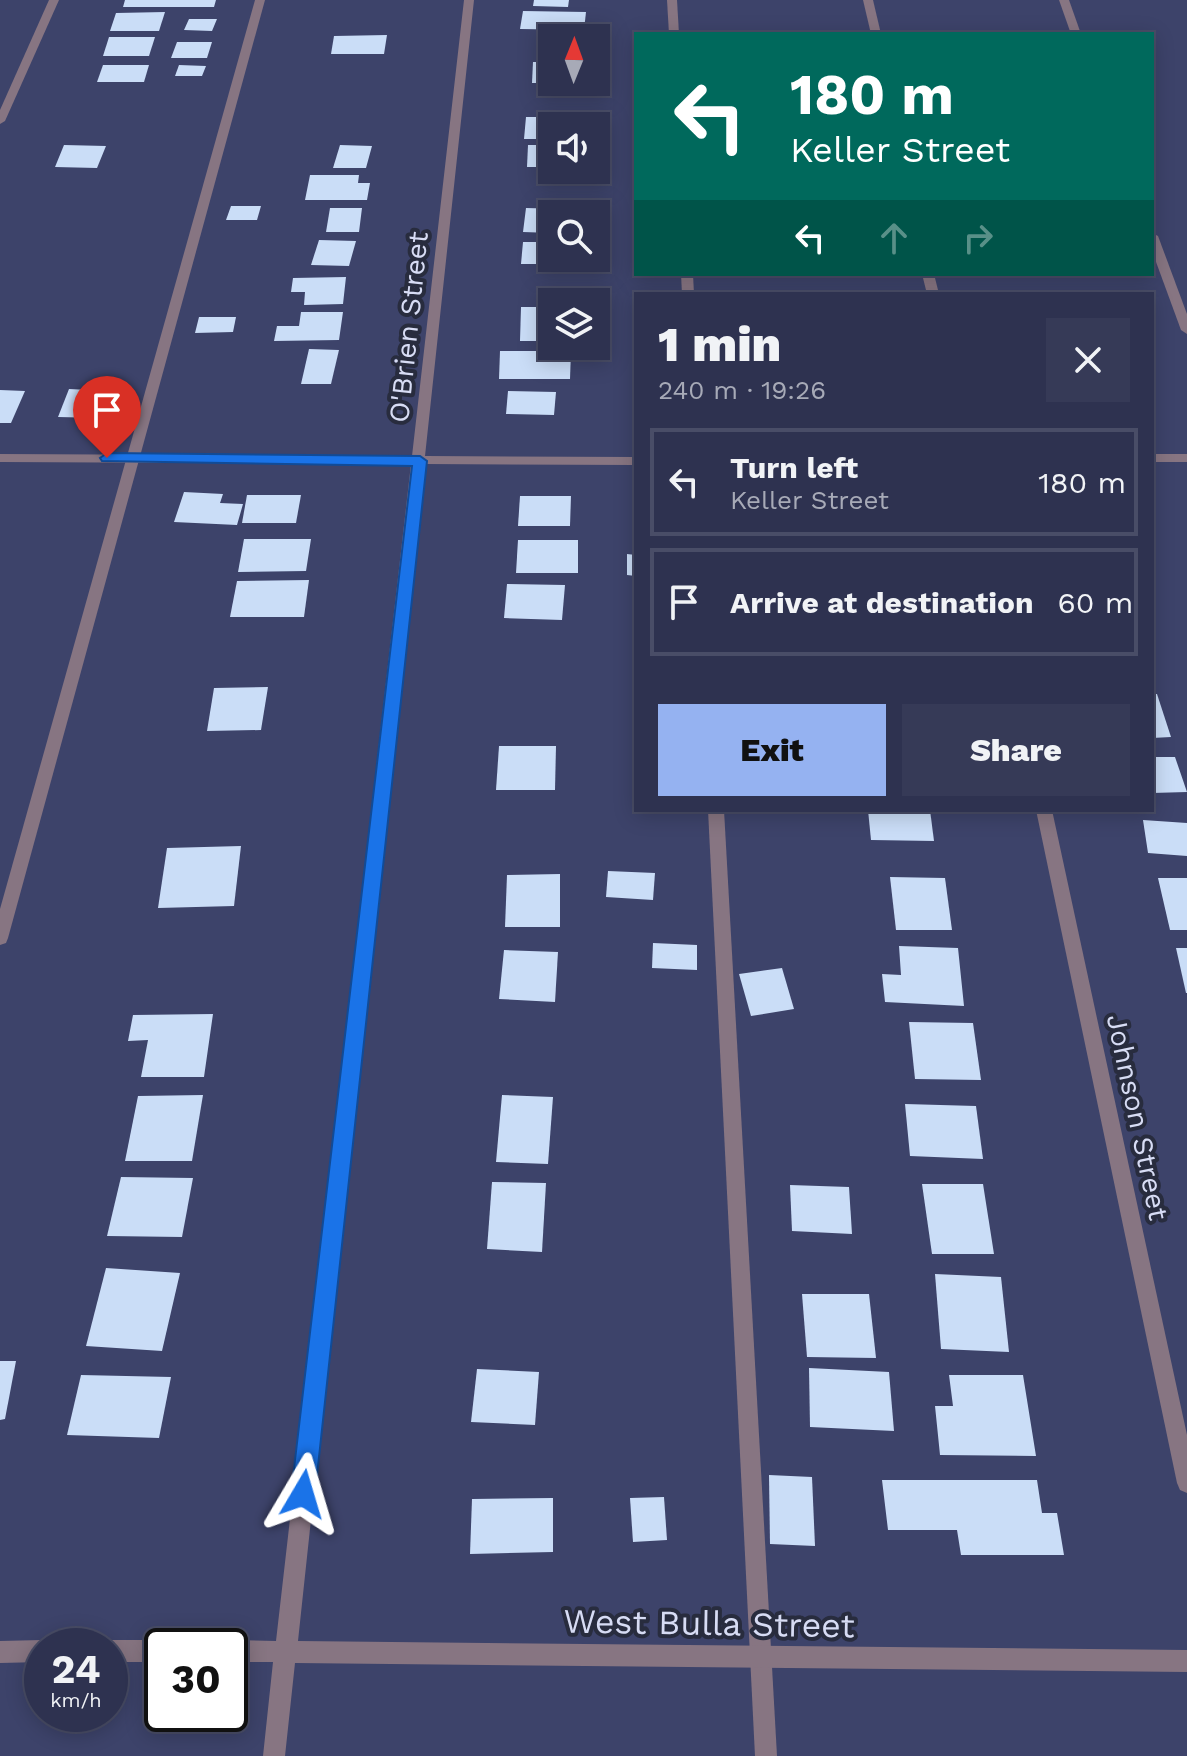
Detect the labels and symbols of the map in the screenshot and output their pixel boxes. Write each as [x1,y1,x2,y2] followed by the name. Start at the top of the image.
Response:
[538,24,610,96] north arrow
[382,230,435,424] street label: O'Brien Street
[73,376,141,458] pin
[1100,1011,1176,1223] street label: Johnson Street
[261,1452,345,1536] position arrow
[563,1600,855,1646] street label: West Bulla Street
[144,1628,248,1732] speed limit sign: 30

